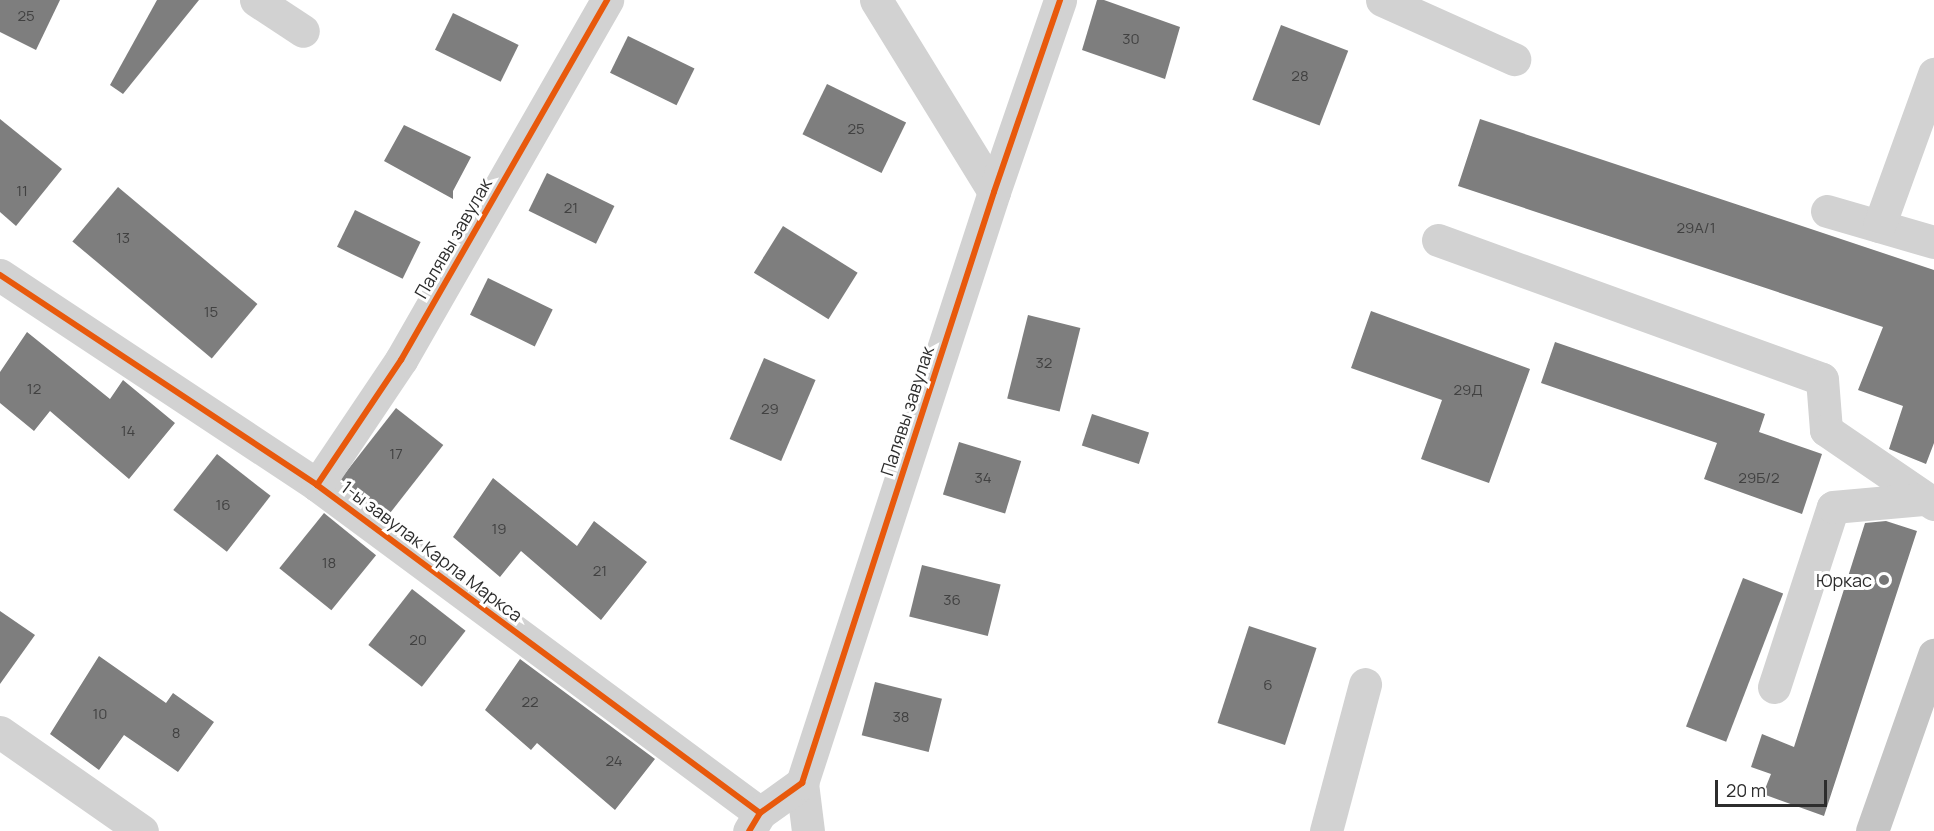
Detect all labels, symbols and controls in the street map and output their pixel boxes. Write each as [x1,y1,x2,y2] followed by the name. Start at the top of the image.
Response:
[17,7,35,25] house number: 25
[1122,30,1140,48] house number: 30
[1291,67,1309,85] house number: 28
[847,120,865,138] house number: 25
[410,174,496,302] street label: Палявы завулак
[16,182,28,200] house number: 11
[564,199,578,217] house number: 21
[1676,219,1716,237] house number: 29А/1
[116,229,130,247] house number: 13
[204,303,218,321] house number: 15
[876,343,938,479] street label: Палявы завулак
[1036,354,1052,372] house number: 32
[27,380,41,398] house number: 12
[1454,381,1482,399] house number: 29Д
[761,400,779,418] house number: 29
[121,422,135,440] house number: 14
[389,445,403,463] house number: 17
[974,469,992,487] house number: 34
[1738,469,1780,487] house number: 29Б/2
[337,476,527,626] street label: 1-ы завулак Карла Маркса
[215,496,231,514] house number: 16
[491,520,507,538] house number: 19
[322,554,336,572] house number: 18
[593,562,607,580] house number: 21
[1816,569,1872,591] place label: Юркас
[1877,573,1891,587] marker: Юркас
[943,591,961,609] house number: 36
[409,631,427,649] house number: 20
[1263,676,1273,694] house number: 6
[521,693,539,711] house number: 22
[93,705,107,723] house number: 10
[892,708,910,726] house number: 38
[172,724,180,742] house number: 8
[605,752,623,770] house number: 24
[1718,768,1830,806] scale bar
[1726,778,1766,802] text: 20 m

